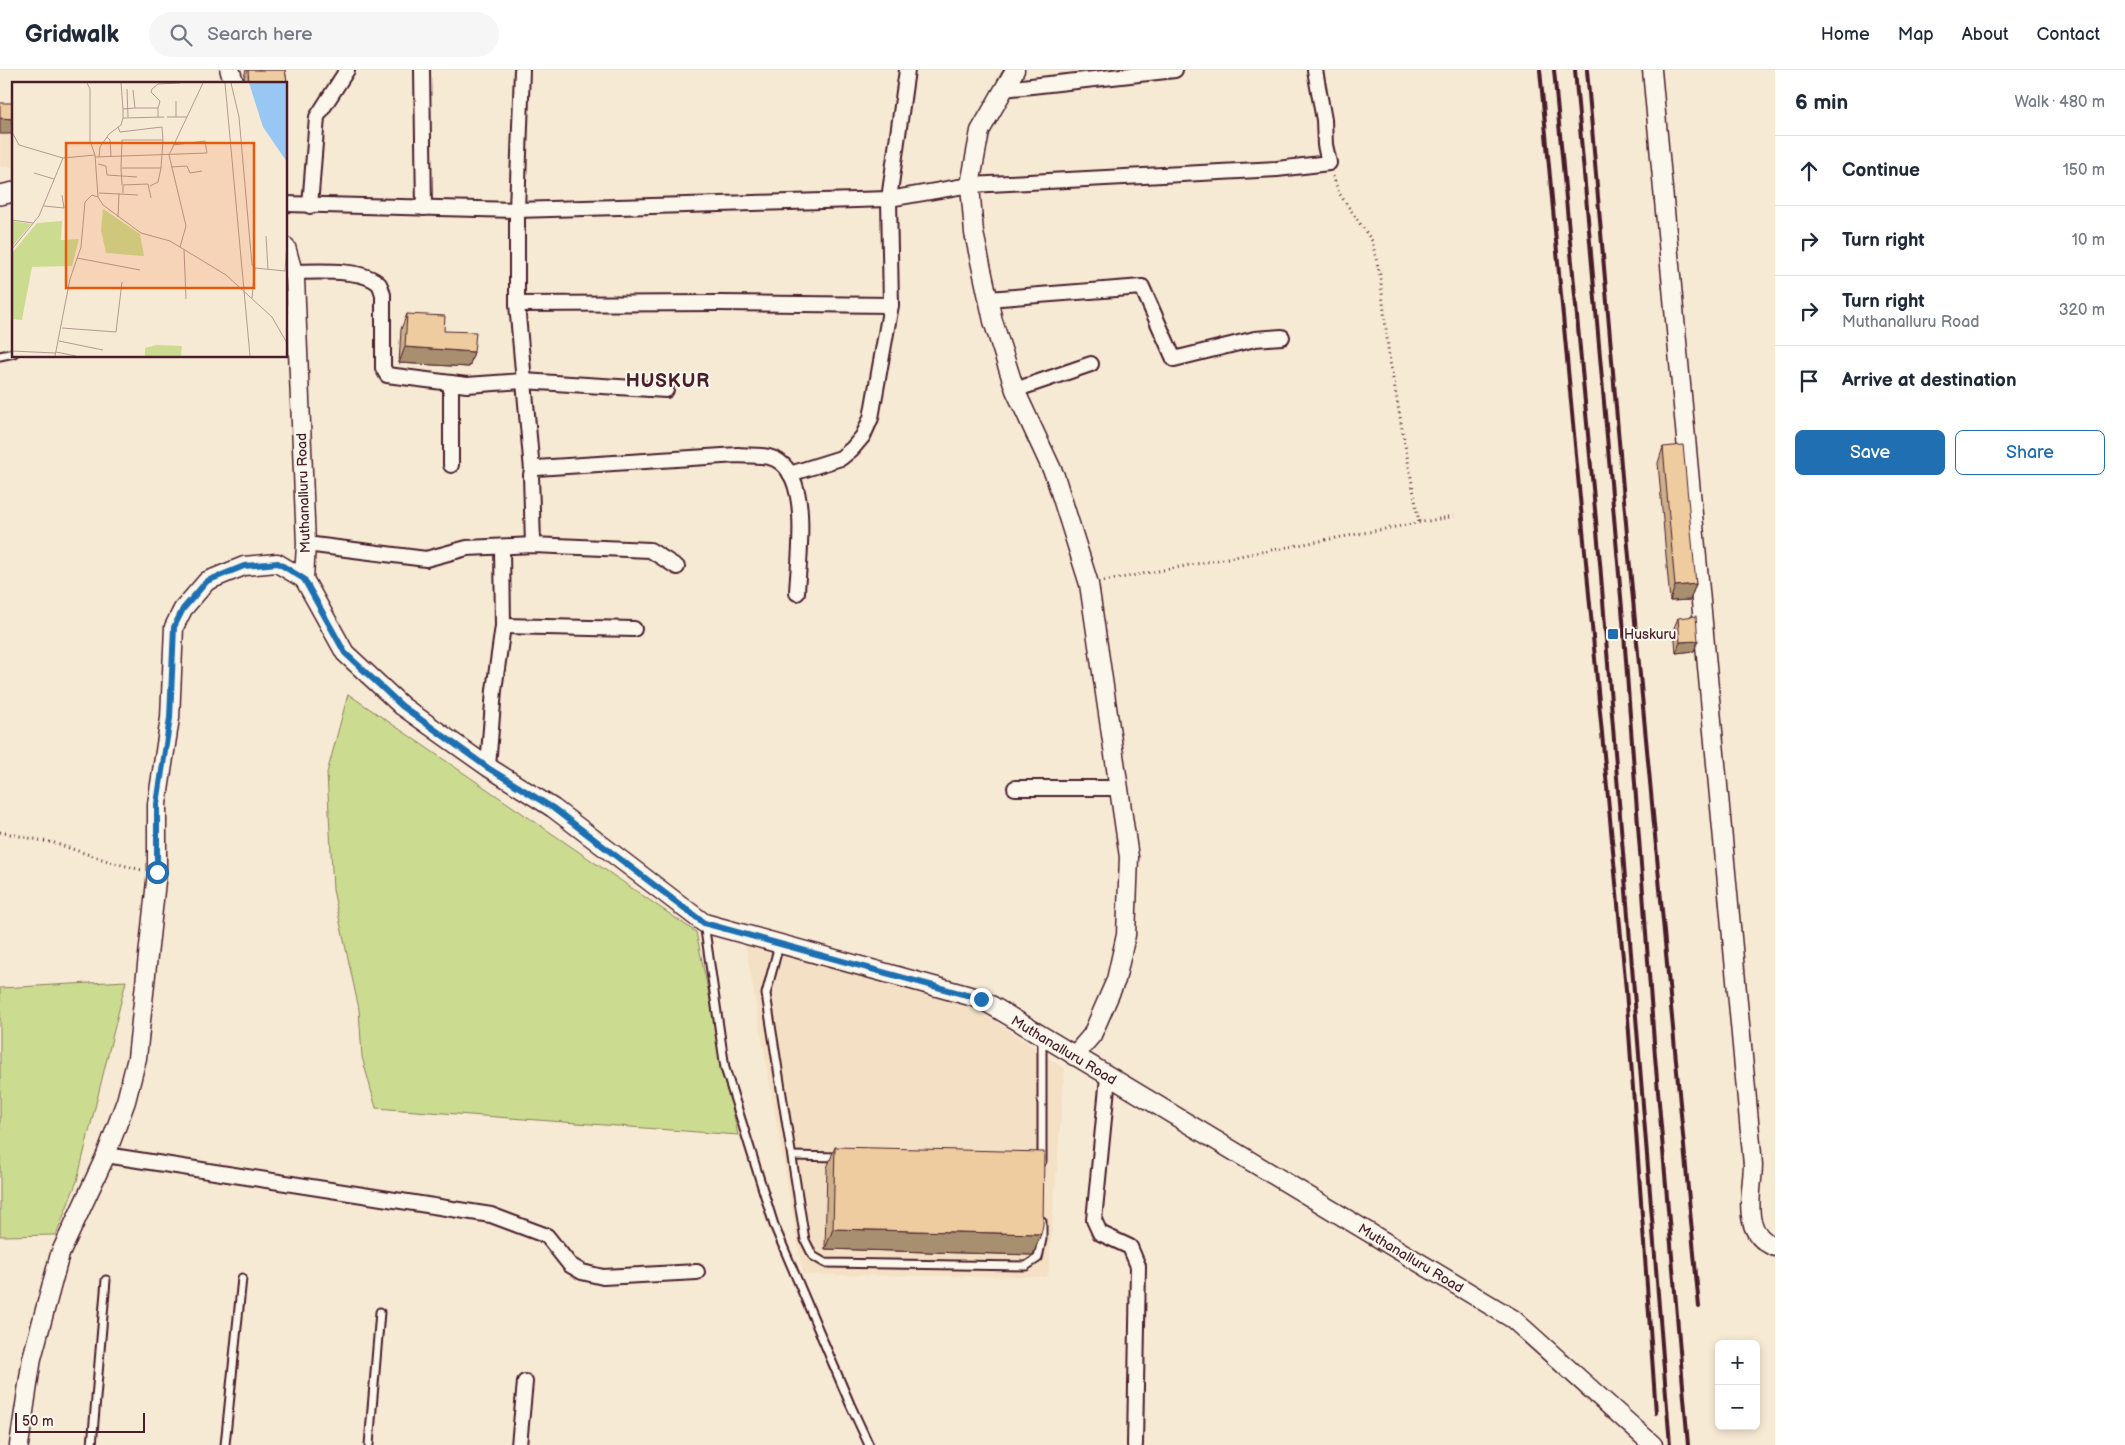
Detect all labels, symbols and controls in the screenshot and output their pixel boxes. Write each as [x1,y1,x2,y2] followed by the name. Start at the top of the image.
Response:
[149,12,499,57] search box
[25,20,119,49] text: Gridwalk
[167,21,195,49] icon: search
[207,23,312,46] text: Search here
[1821,24,1870,45] text: Home
[1898,24,1934,45] text: Map
[1962,24,2009,45] text: About
[2037,24,2100,45] text: Contact
[12,82,288,358] inset map
[1795,90,1848,115] text: 6 min
[2014,93,2105,112] text: Walk · 480 m
[1795,157,1823,185] icon: ahead
[1842,159,1920,182] text: Continue
[2063,161,2105,180] text: 150 m
[1795,227,1823,255] icon: right
[1842,229,1925,252] text: Turn right
[2072,231,2105,250] text: 10 m
[1842,290,1925,313] text: Turn right
[1795,297,1823,325] icon: right
[2059,301,2105,320] text: 320 m
[1842,313,1979,332] text: Muthanalluru Road
[1795,367,1823,395] icon: arrive
[1842,369,2017,392] text: Arrive at destination
[626,370,710,393] district label: HUSKUR
[1795,430,1945,475] button: Save
[1955,430,2105,475] button: Share
[293,433,314,553] street label: Muthanalluru Road
[1624,626,1676,643] place label: Huskuru
[1606,627,1620,641] marker: Huskuru
[146,861,169,884] route start
[970,988,993,1011] route end
[1008,1012,1120,1089] street label: Muthanalluru Road
[1355,1220,1467,1297] street label: Muthanalluru Road
[1715,1340,1760,1430] map controls
[1715,1340,1760,1385] button: +
[1715,1385,1760,1430] button: −
[15,1410,145,1433] scale bar
[22,1413,54,1430] text: 50 m

